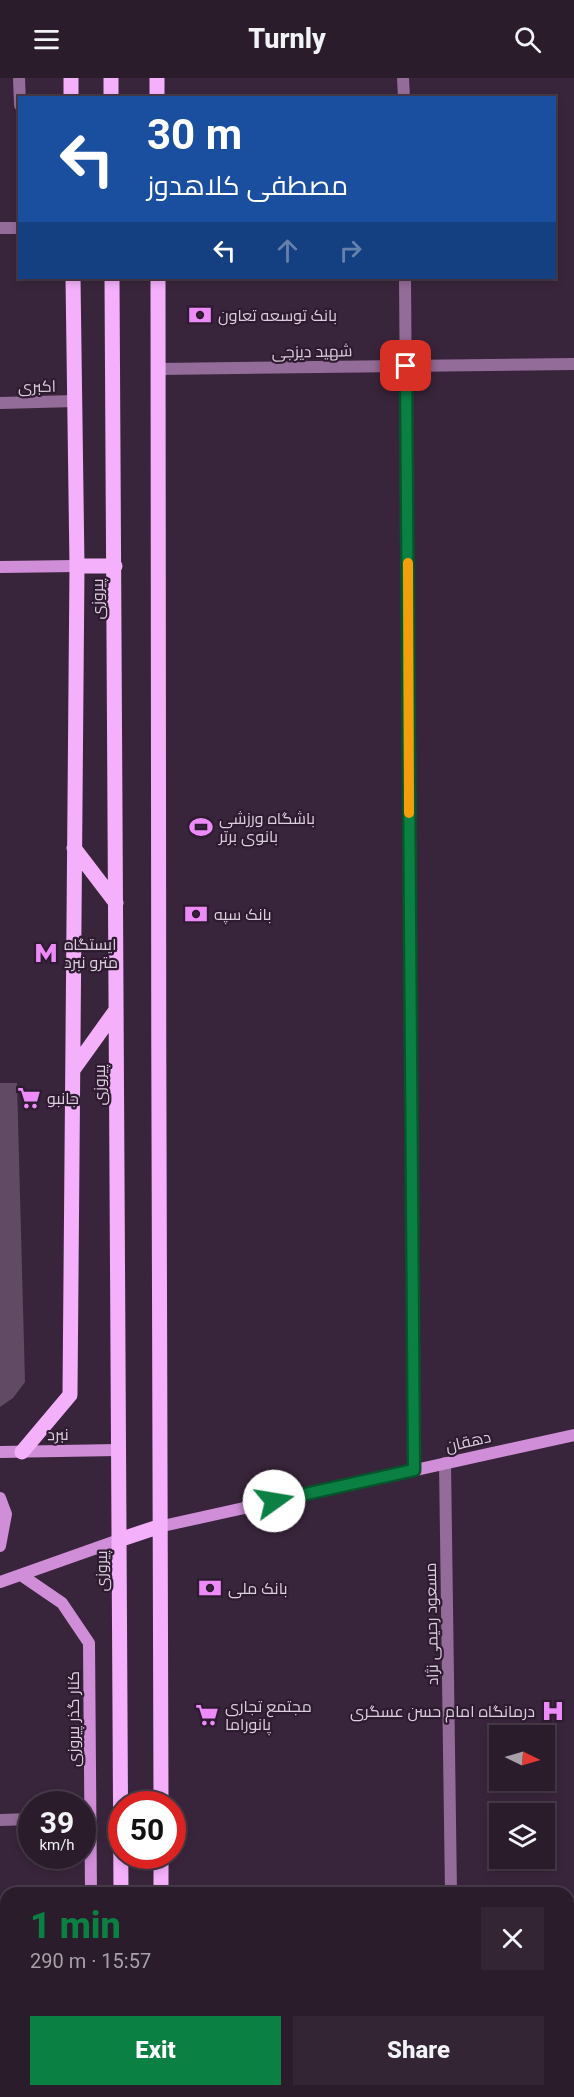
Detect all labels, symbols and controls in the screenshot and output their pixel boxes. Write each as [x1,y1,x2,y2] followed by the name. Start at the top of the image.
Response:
[30,23,63,56] icon: menu
[248,23,326,55] text: Turnly
[511,23,544,56] icon: search
[147,110,242,159] text: 30 m
[48,120,126,198] icon: left
[147,170,348,202] text: مصطفی کلاهدوز
[208,234,241,267] icon: left
[271,234,304,267] icon: ahead
[334,234,367,267] icon: right
[187,302,213,328] bank icon: بانک توسعه تعاون
[218,306,337,326] place label: بانک توسعه تعاون
[380,340,431,391] pin
[271,341,353,363] street label: شهید دیزجی
[389,349,422,382] icon: arrive
[18,377,56,397] street label: اکبری
[88,578,109,620] street label: پیروزی
[218,809,315,847] place label: باشگاه ورزشی بانوی برتر
[188,814,214,840] sports icon: باشگاه ورزشی بانوی برتر
[183,901,209,927] bank icon: بانک سپه
[214,905,272,925] place label: بانک سپه
[64,935,118,972] place label: ایستگاه مترو نبرد
[33,940,59,966] metro station icon: ایستگاه مترو نبرد
[90,1064,111,1106] street label: پیروزی
[16,1085,42,1111] supermarket icon: جانبو
[47,1089,79,1108] place label: جانبو
[47,1425,69,1444] street label: نبرد
[444,1427,493,1457] street label: دهقان
[242,1469,306,1533] position arrow
[92,1550,113,1592] street label: پیروزی
[421,1562,443,1686] street label: مسعود رحیمی نژاد
[197,1575,223,1601] bank icon: بانک ملی
[228,1579,288,1599] place label: بانک ملی
[64,1671,85,1767] street label: کنار گذر پیروزی
[225,1697,312,1736] place label: مجتمع تجاری پانوراما
[540,1698,566,1724] hospital icon: درمانگاه امام حسن عسگری
[194,1702,220,1728] supermarket icon: مجتمع تجاری پانوراما
[350,1702,535,1723] place label: درمانگاه امام حسن عسگری
[489,1725,555,1791] north arrow
[489,1725,555,1869] map controls
[108,1791,186,1869] speed limit sign: 50
[489,1803,555,1869] button: layers
[40,1805,74,1840] text: 39
[39,1836,75,1854] text: km/h
[30,1905,121,1947] text: 1 min
[481,1907,544,1970] button: close
[30,1949,151,1973] text: 290 m · 15:57
[30,2016,281,2085] button: Exit
[293,2016,544,2085] button: Share

